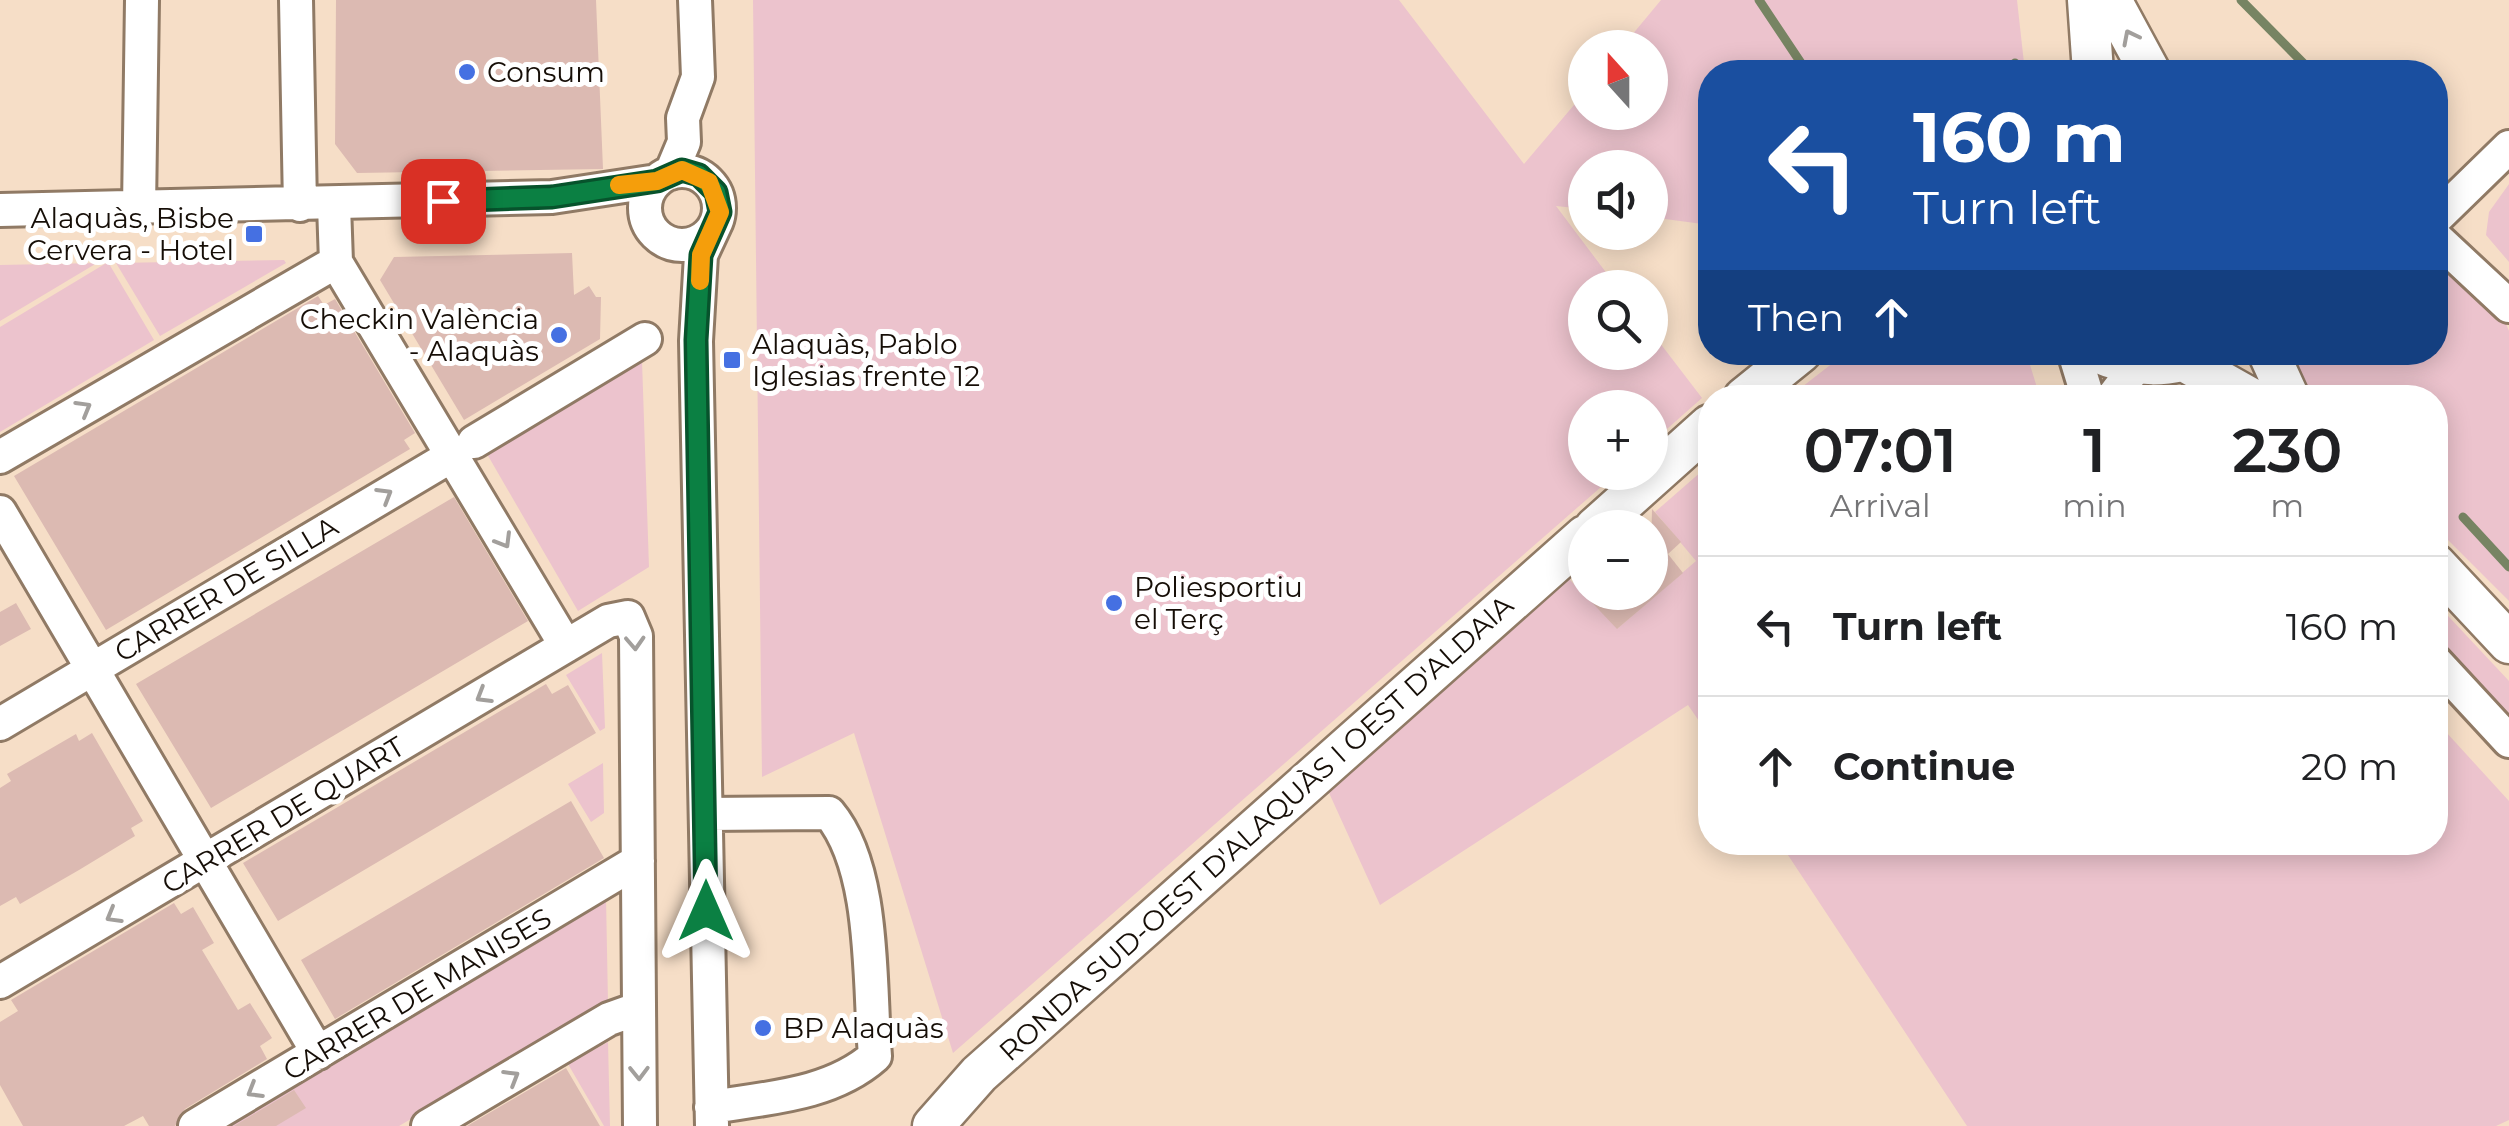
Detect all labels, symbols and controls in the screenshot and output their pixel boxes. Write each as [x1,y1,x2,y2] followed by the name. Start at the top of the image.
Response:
[2123,29,2142,47] one-way arrow
[1568,30,1668,130] north arrow
[1568,30,1668,610] map controls
[487,55,605,89] place label: Consum
[456,61,478,83] marker: Consum
[1913,94,2126,180] text: 160 m
[1748,100,1878,230] icon: left
[1568,150,1668,250] button: sound
[401,159,486,244] pin
[416,174,471,229] icon: arrive
[1913,180,2101,235] text: Turn left
[27,201,234,267] place label: Alaquàs, Bisbe Cervera - Hotel
[243,223,265,245] marker: Alaquàs, Bisbe Cervera - Hotel
[1568,270,1668,370] button: search
[1864,290,1919,345] icon: ahead
[1748,294,1844,341] text: Then
[300,302,539,368] place label: Checkin València - Alaquàs
[548,324,570,346] marker: Checkin València - Alaquàs
[752,327,980,393] place label: Alaquàs, Pablo Iglesias frente 12
[721,349,743,371] marker: Alaquàs, Pablo Iglesias frente 12
[1568,390,1668,490] button: +
[73,401,91,420] one-way arrow
[1804,414,1957,487] text: 07:01
[2083,414,2106,487] text: 1
[2232,414,2342,487] text: 230
[1830,486,1931,525] text: Arrival
[2062,486,2127,525] text: min
[2270,486,2304,525] text: m
[374,488,392,507] one-way arrow
[108,509,344,669] street label: CARRER DE SILLA
[1568,510,1668,610] button: −
[492,530,511,548] one-way arrow
[1134,570,1303,636] place label: Poliesportiu el Terç
[992,587,1521,1068] street label: RONDA SUD-OEST D'ALAQUÀS I OEST D'ALDAIA
[1103,592,1125,614] marker: Poliesportiu el Terç
[1748,599,1803,654] icon: left
[1833,603,2002,650] text: Turn left
[2286,603,2398,650] text: 160 m
[624,636,645,652] one-way arrow
[476,684,494,703] one-way arrow
[156,729,410,901] street label: CARRER DE QUART
[1748,739,1803,794] icon: ahead
[1833,743,2015,790] text: Continue
[2301,743,2398,790] text: 20 m
[654,859,758,963] position arrow
[277,900,557,1088] street label: CARRER DE MANISES
[106,904,124,923] one-way arrow
[783,1011,944,1045] place label: BP Alaquàs
[752,1017,774,1039] marker: BP Alaquàs
[628,1066,650,1082] one-way arrow
[501,1069,519,1089] one-way arrow
[247,1079,265,1098] one-way arrow

